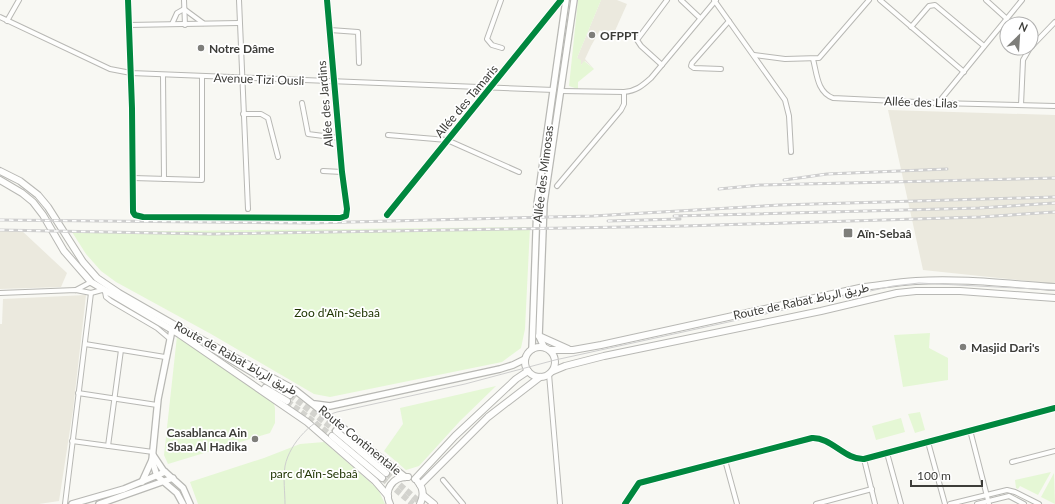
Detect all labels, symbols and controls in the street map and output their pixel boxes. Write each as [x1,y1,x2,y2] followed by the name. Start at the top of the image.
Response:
[999,16,1039,56] north arrow
[1017,19,1030,34] text: N
[600,28,639,43] place label: OFPPT
[587,30,597,40] marker: OFPPT
[209,41,275,56] place label: Notre Dâme
[196,43,206,53] marker: Notre Dâme
[314,60,336,148] street label: Allée des Jardins
[431,62,501,140] street label: Allée des Tamaris
[213,70,305,88] street label: Avenue Tizi Ousli
[884,93,958,111] street label: Allée des Lilas
[530,125,556,223] street label: Allée des Mimosas
[856,226,912,241] place label: Aïn-Sebaâ
[842,227,854,239] marker: Aïn-Sebaâ
[732,279,871,324] street label: Route de Rabat طريق الرباط
[294,305,380,320] park label: Zoo d'Aïn-Sebaâ
[171,318,300,399] street label: Route de Rabat طريق الرباط
[971,340,1040,355] place label: Masjid Dari's
[958,342,968,352] marker: Masjid Dari's
[316,402,404,478] street label: Route Continentale
[166,425,247,454] place label: Casablanca Ain Sbaa Al Hadika
[250,434,260,444] marker: Casablanca Ain Sbaa Al Hadika
[911,462,982,488] scale bar
[270,466,358,481] park label: parc d'Aïn-Sebaâ
[917,468,951,483] text: 100 m

